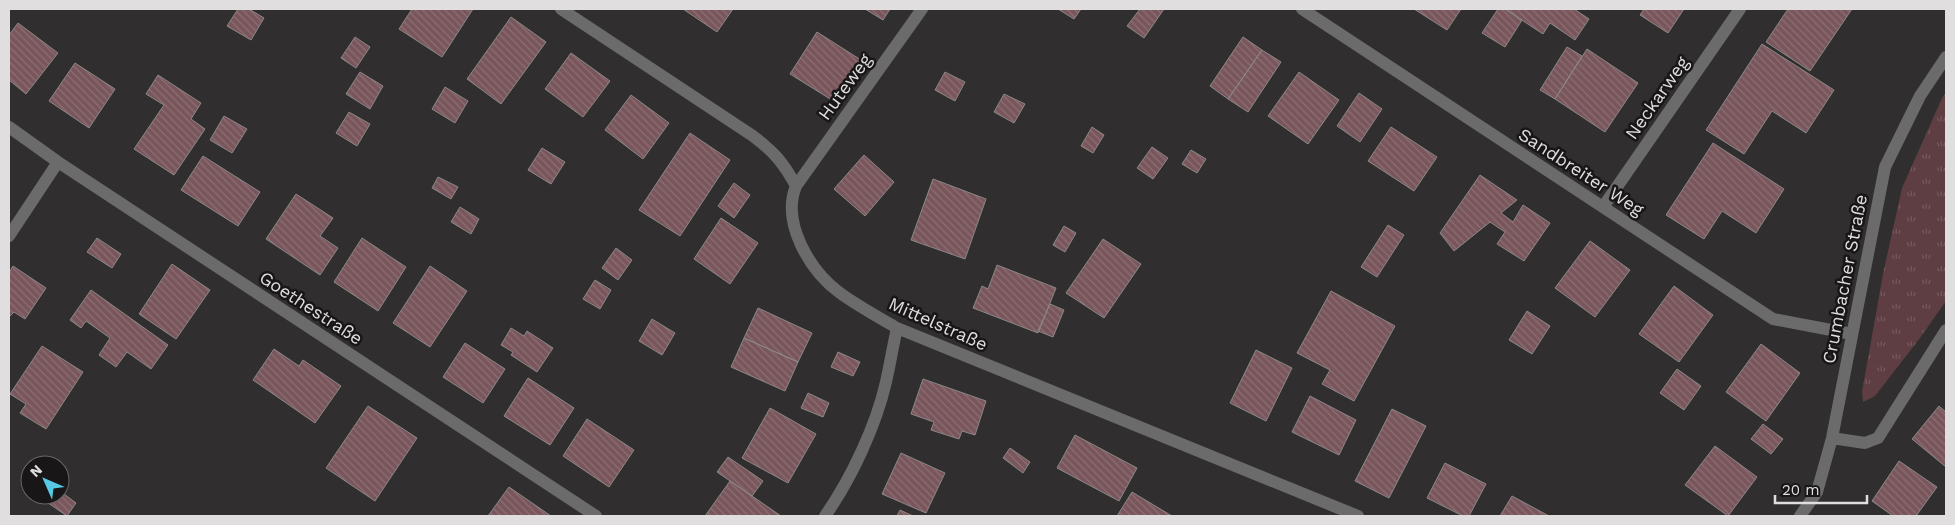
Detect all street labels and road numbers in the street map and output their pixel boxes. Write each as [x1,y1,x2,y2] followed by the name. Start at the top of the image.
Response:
[814,49,876,124] street label: Huteweg
[1621,52,1693,143] street label: Neckarweg
[1515,123,1648,220] street label: Sandbreiter Weg
[1818,193,1871,365] street label: Crumbacher Straße
[256,266,367,349] street label: Goethestraße
[886,292,991,355] street label: Mittelstraße

